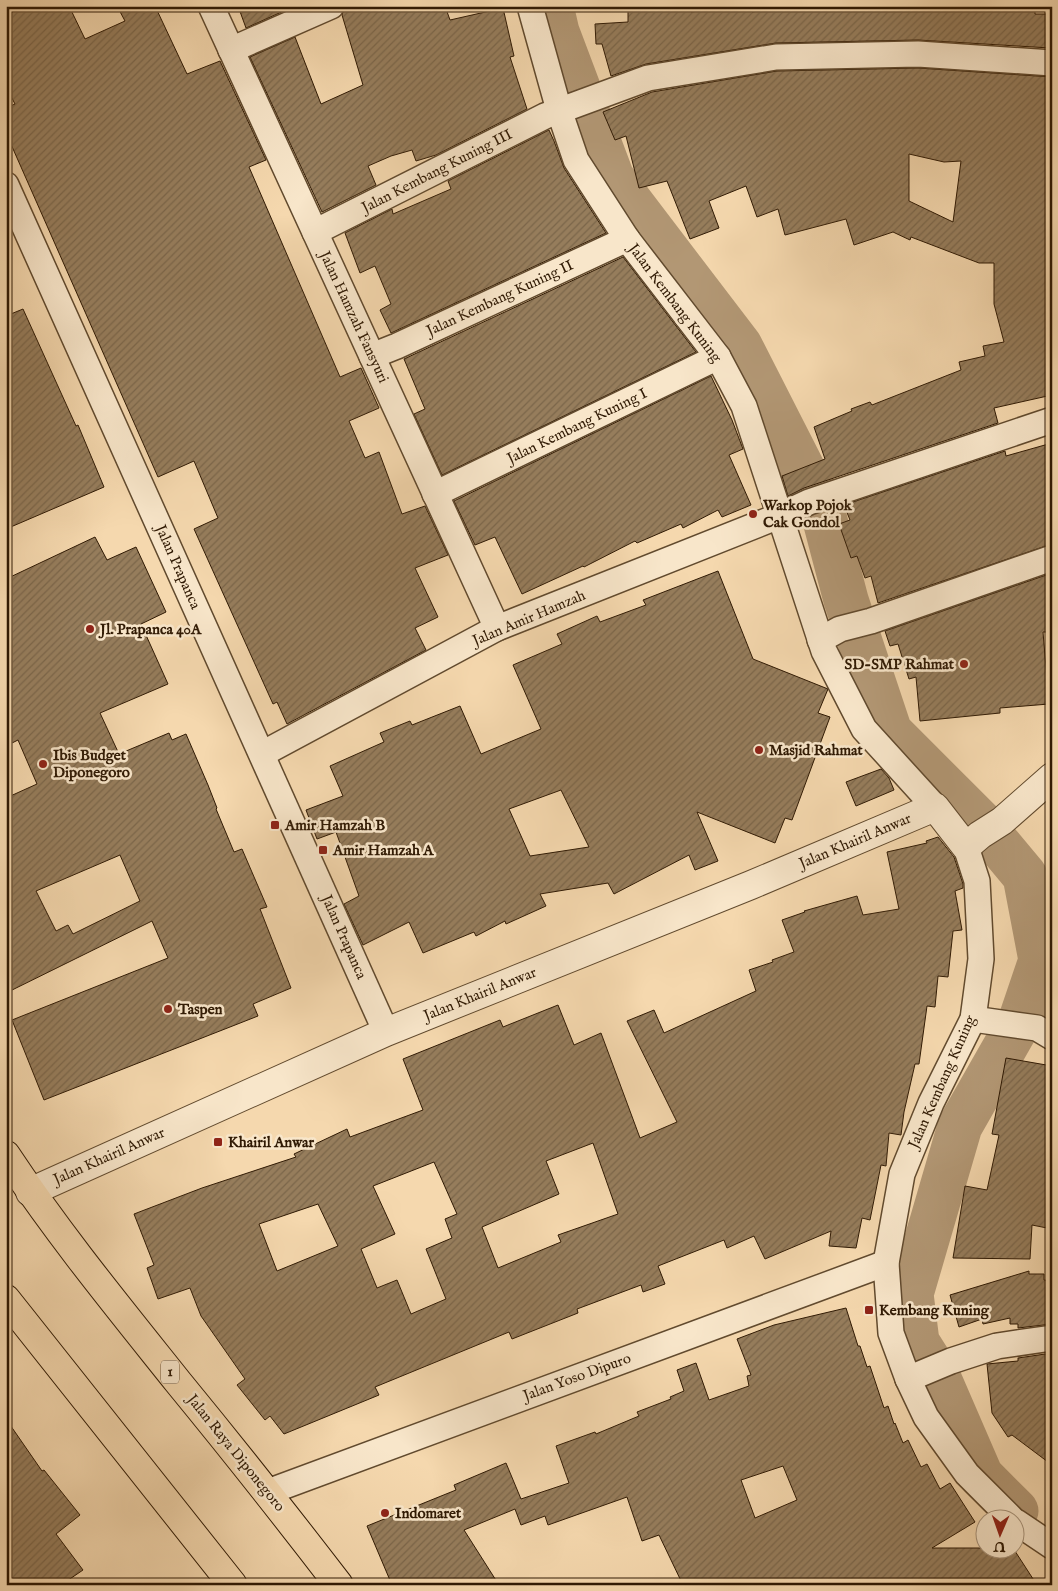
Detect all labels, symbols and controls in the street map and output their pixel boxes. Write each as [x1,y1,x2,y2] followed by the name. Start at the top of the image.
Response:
[357,124,516,218] street label: Jalan Kembang Kuning III
[623,238,726,367] street label: Jalan Kembang Kuning
[314,246,393,386] street label: Jalan Hamzah Fansyuri
[422,255,577,341] street label: Jalan Kembang Kuning II
[502,384,651,469] street label: Jalan Kembang Kuning I
[762,496,853,532] place label: Warkop Pojok Cak Gondol
[747,508,759,520] marker: Warkop Pojok Cak Gondol
[150,520,205,613] street label: Jalan Prapanca
[468,586,588,651] street label: Jalan Amir Hamzah
[98,620,202,639] place label: Jl. Prapanca 40A
[84,623,96,635] marker: Jl. Prapanca 40A
[845,655,955,674] place label: SD-SMP Rahmat
[958,658,970,670] marker: SD-SMP Rahmat
[769,741,864,760] place label: Masjid Rahmat
[753,744,765,756] marker: Masjid Rahmat
[53,746,130,782] place label: Ibis Budget Diponegoro
[37,758,49,770] marker: Ibis Budget Diponegoro
[794,809,914,874] street label: Jalan Khairil Anwar
[284,816,385,835] place label: Amir Hamzah B
[269,819,281,831] marker: Amir Hamzah B
[332,841,434,860] place label: Amir Hamzah A
[317,844,329,856] marker: Amir Hamzah A
[316,890,371,983] street label: Jalan Prapanca
[419,963,540,1026] street label: Jalan Khairil Anwar
[177,1000,223,1019] place label: Taspen
[162,1003,174,1015] marker: Taspen
[903,1012,980,1153] street label: Jalan Kembang Kuning
[48,1123,168,1190] street label: Jalan Khairil Anwar
[228,1133,315,1152] place label: Khairil Anwar
[212,1136,224,1148] marker: Khairil Anwar
[879,1301,990,1320] place label: Kembang Kuning
[863,1304,875,1316] marker: Kembang Kuning
[519,1349,634,1406] street label: Jalan Yoso Dipuro
[161,1360,179,1384] road number: 1
[182,1389,289,1516] street label: Jalan Raya Diponegoro
[395,1504,462,1523] place label: Indomaret
[379,1507,391,1519] marker: Indomaret
[976,1508,1026,1558] north arrow
[992,1537,1007,1555] text: U

